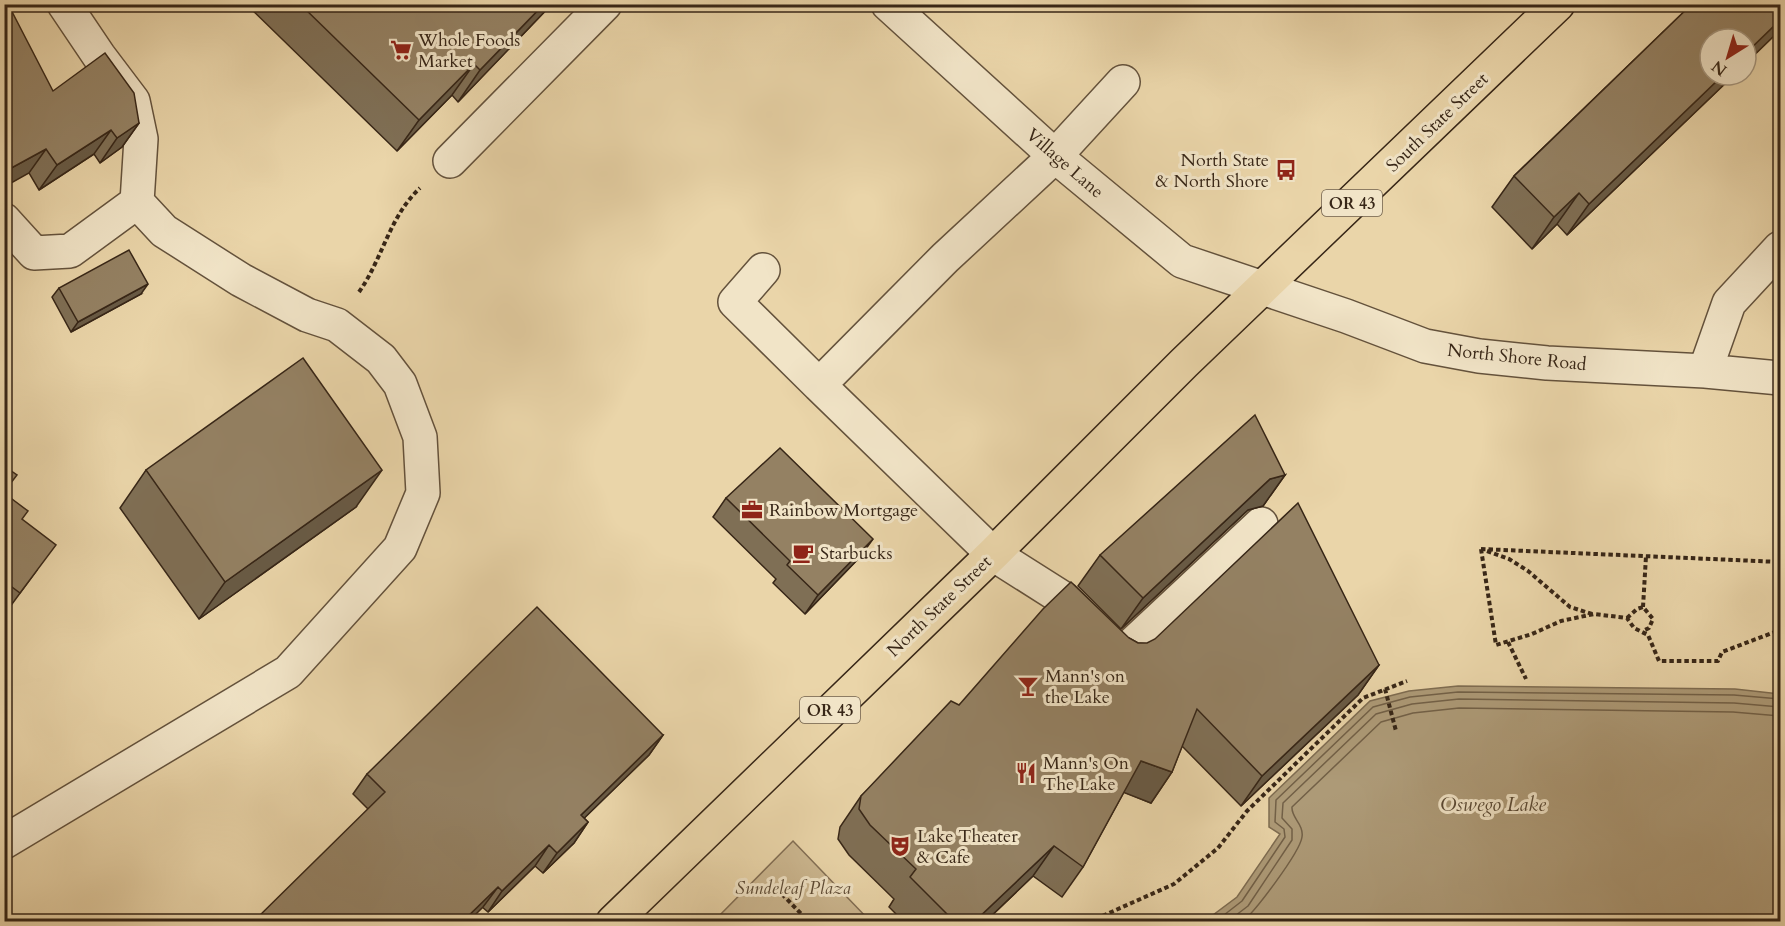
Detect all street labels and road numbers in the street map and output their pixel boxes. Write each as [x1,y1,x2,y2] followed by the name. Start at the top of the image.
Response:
[1381,67,1494,178] street label: South State Street
[1020,123,1109,204] street label: Village Lane
[1322,190,1382,216] road number: OR 43
[1446,338,1588,377] street label: North Shore Road
[882,550,997,663] street label: North State Street
[800,697,860,723] road number: OR 43

